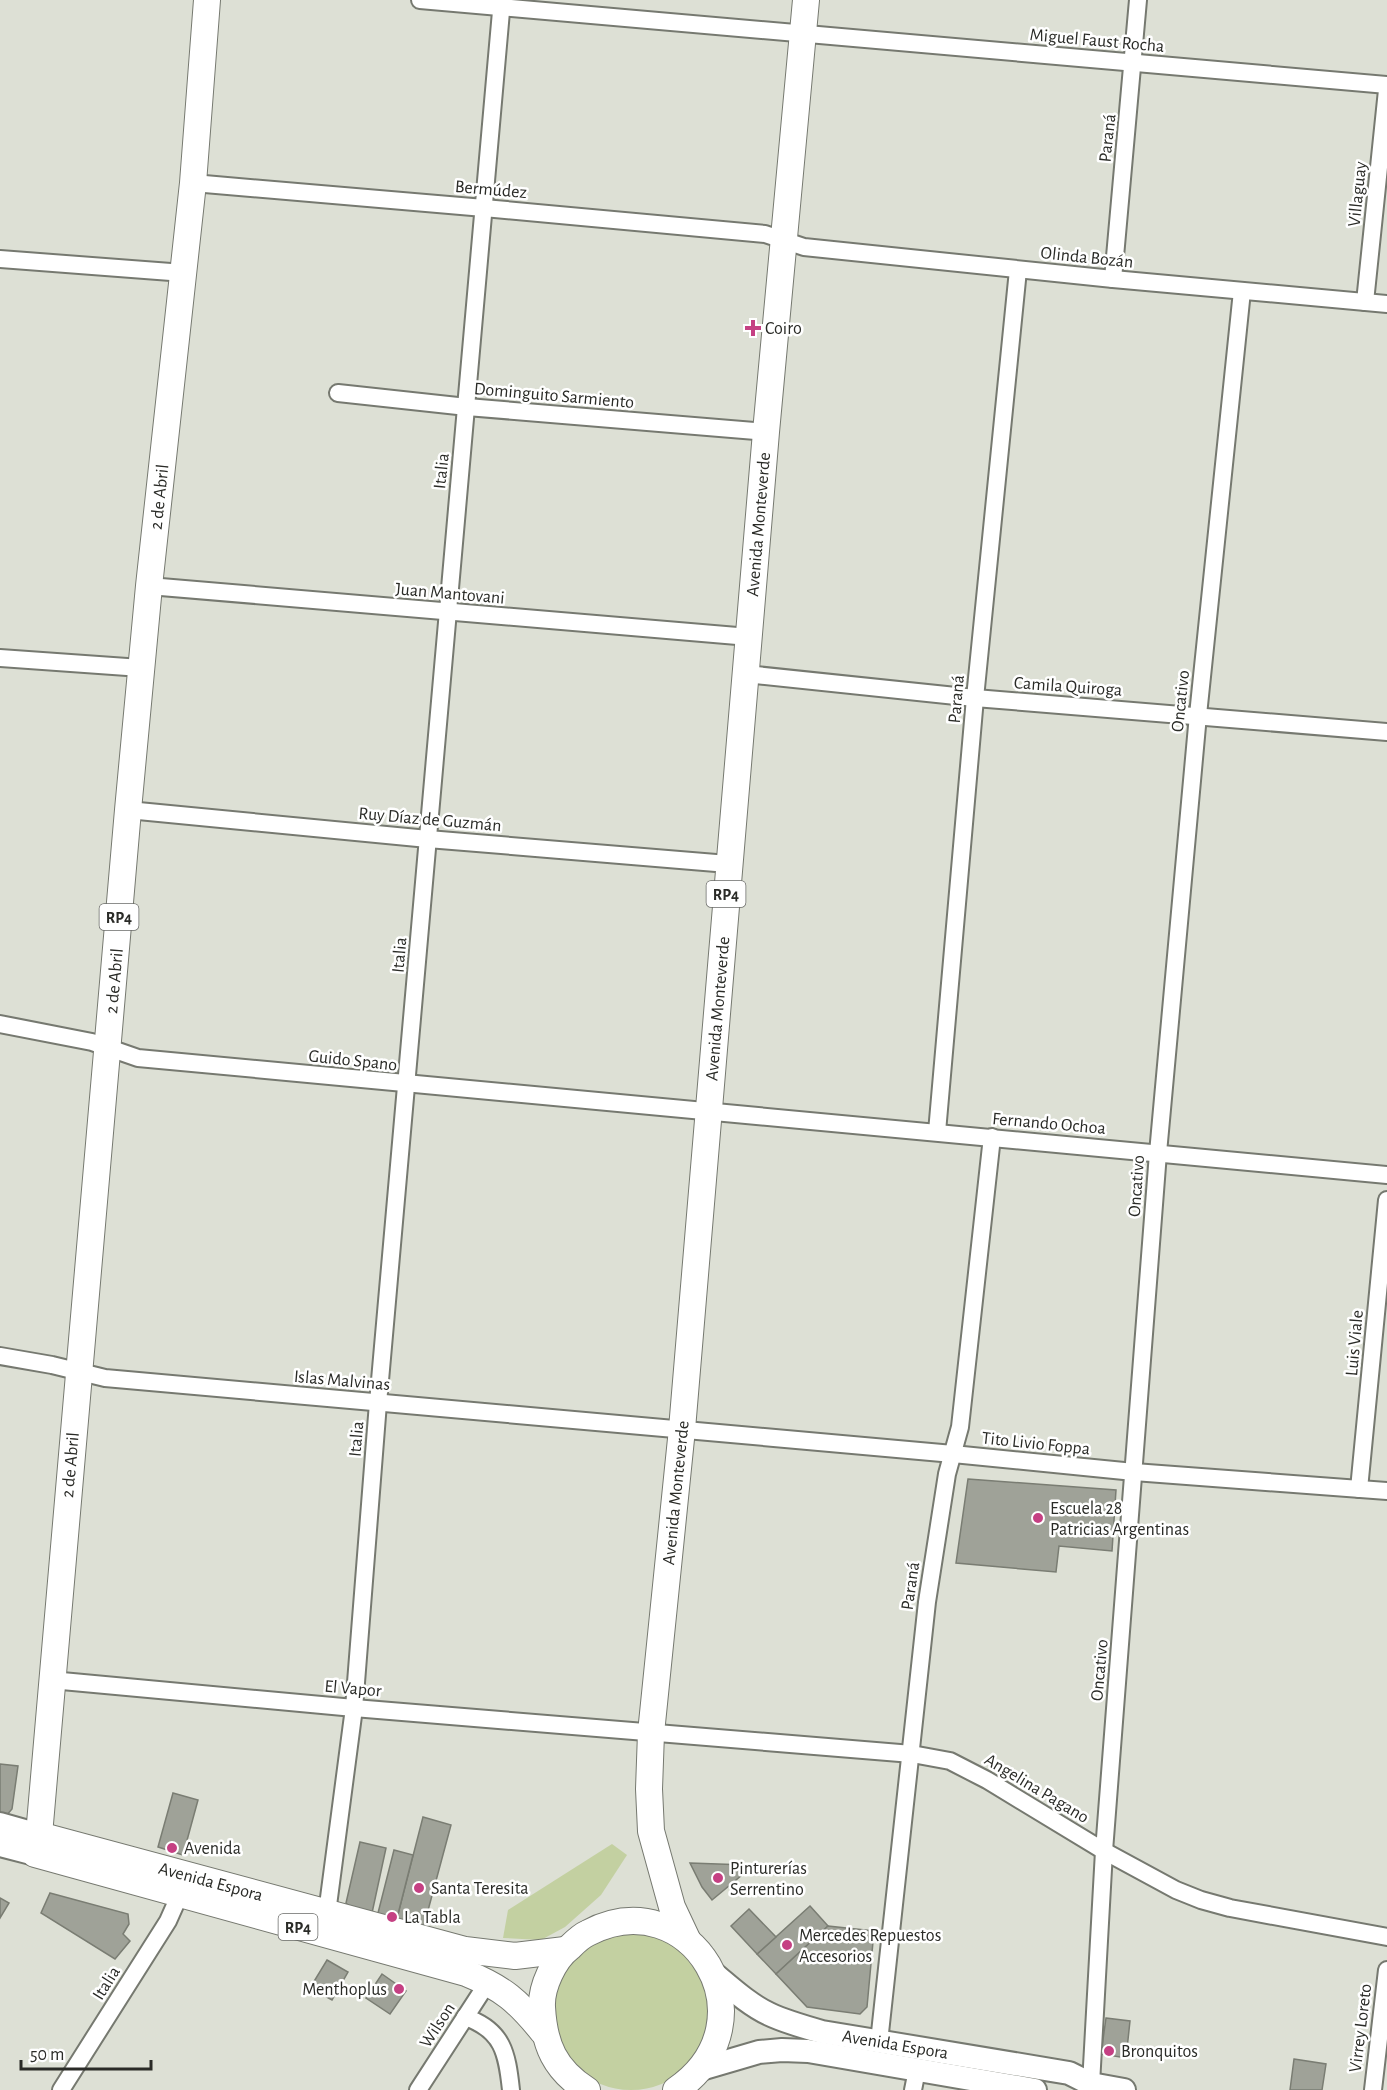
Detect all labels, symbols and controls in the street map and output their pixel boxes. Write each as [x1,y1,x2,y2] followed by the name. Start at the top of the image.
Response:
[1029,26,1165,56] street label: Miguel Faust Rocha
[1097,113,1119,163] street label: Paraná
[1346,160,1370,228] street label: Villaguay
[454,178,528,202] street label: Bermúdez
[1040,244,1134,272] street label: Olinda Bozán
[765,320,802,338] place label: Coiro
[746,321,760,335] marker: Coiro
[473,380,635,412] street label: Dominguito Sarmiento
[744,451,774,597] street label: Avenida Monteverde
[431,452,453,490] street label: Italia
[148,463,172,531] street label: 2 de Abril
[395,580,505,608] street label: Juan Mantovani
[1169,669,1193,733] street label: Oncativo
[946,674,968,724] street label: Paraná
[1013,674,1123,700] street label: Camila Quiroga
[358,805,502,835] street label: Ruy Díaz de Guzmán
[706,881,746,907] road number: RP4
[100,904,138,930] road number: RP4
[389,936,411,974] street label: Italia
[703,936,733,1082] street label: Avenida Monteverde
[103,948,127,1015] street label: 2 de Abril
[308,1047,398,1075] street label: Guido Spano
[991,1110,1106,1138] street label: Fernando Ochoa
[1126,1154,1148,1218] street label: Oncativo
[1343,1309,1367,1377] street label: Luis Viale
[293,1368,391,1394] street label: Islas Malvinas
[346,1420,368,1458] street label: Italia
[660,1420,693,1566] street label: Avenida Monteverde
[981,1429,1091,1459] street label: Tito Livio Foppa
[59,1432,83,1499] street label: 2 de Abril
[1050,1500,1189,1539] place label: Escuela 28 Patricias Argentinas
[1031,1511,1045,1525] marker: Escuela 28 Patricias Argentinas
[899,1561,923,1611] street label: Paraná
[1088,1638,1112,1702] street label: Oncativo
[324,1678,382,1700] street label: El Vapor
[981,1751,1092,1827] street label: Angelina Pagano
[184,1840,241,1858] place label: Avenida
[165,1841,179,1855] marker: Avenida
[156,1860,265,1905] street label: Avenida Espora
[730,1860,807,1899] place label: Pinturerías Serrentino
[711,1871,725,1885] marker: Pinturerías Serrentino
[431,1880,529,1898] place label: Santa Teresita
[412,1881,426,1895] marker: Santa Teresita
[404,1909,461,1927] place label: La Tabla
[385,1910,399,1924] marker: La Tabla
[278,1914,318,1940] road number: RP4
[799,1927,941,1966] place label: Mercedes Repuestos Accesorios
[780,1938,794,1952] marker: Mercedes Repuestos Accesorios
[90,1964,124,2003] street label: Italia
[302,1981,387,1999] place label: Menthoplus
[392,1982,406,1996] marker: Menthoplus
[1347,1983,1375,2074] street label: Virrey Loreto
[417,2000,459,2051] street label: Wilson
[841,2028,950,2063] street label: Avenida Espora
[21,2033,152,2071] scale bar
[1121,2043,1198,2061] place label: Bronquitos
[1102,2044,1116,2058] marker: Bronquitos
[30,2046,64,2064] text: 50 m

